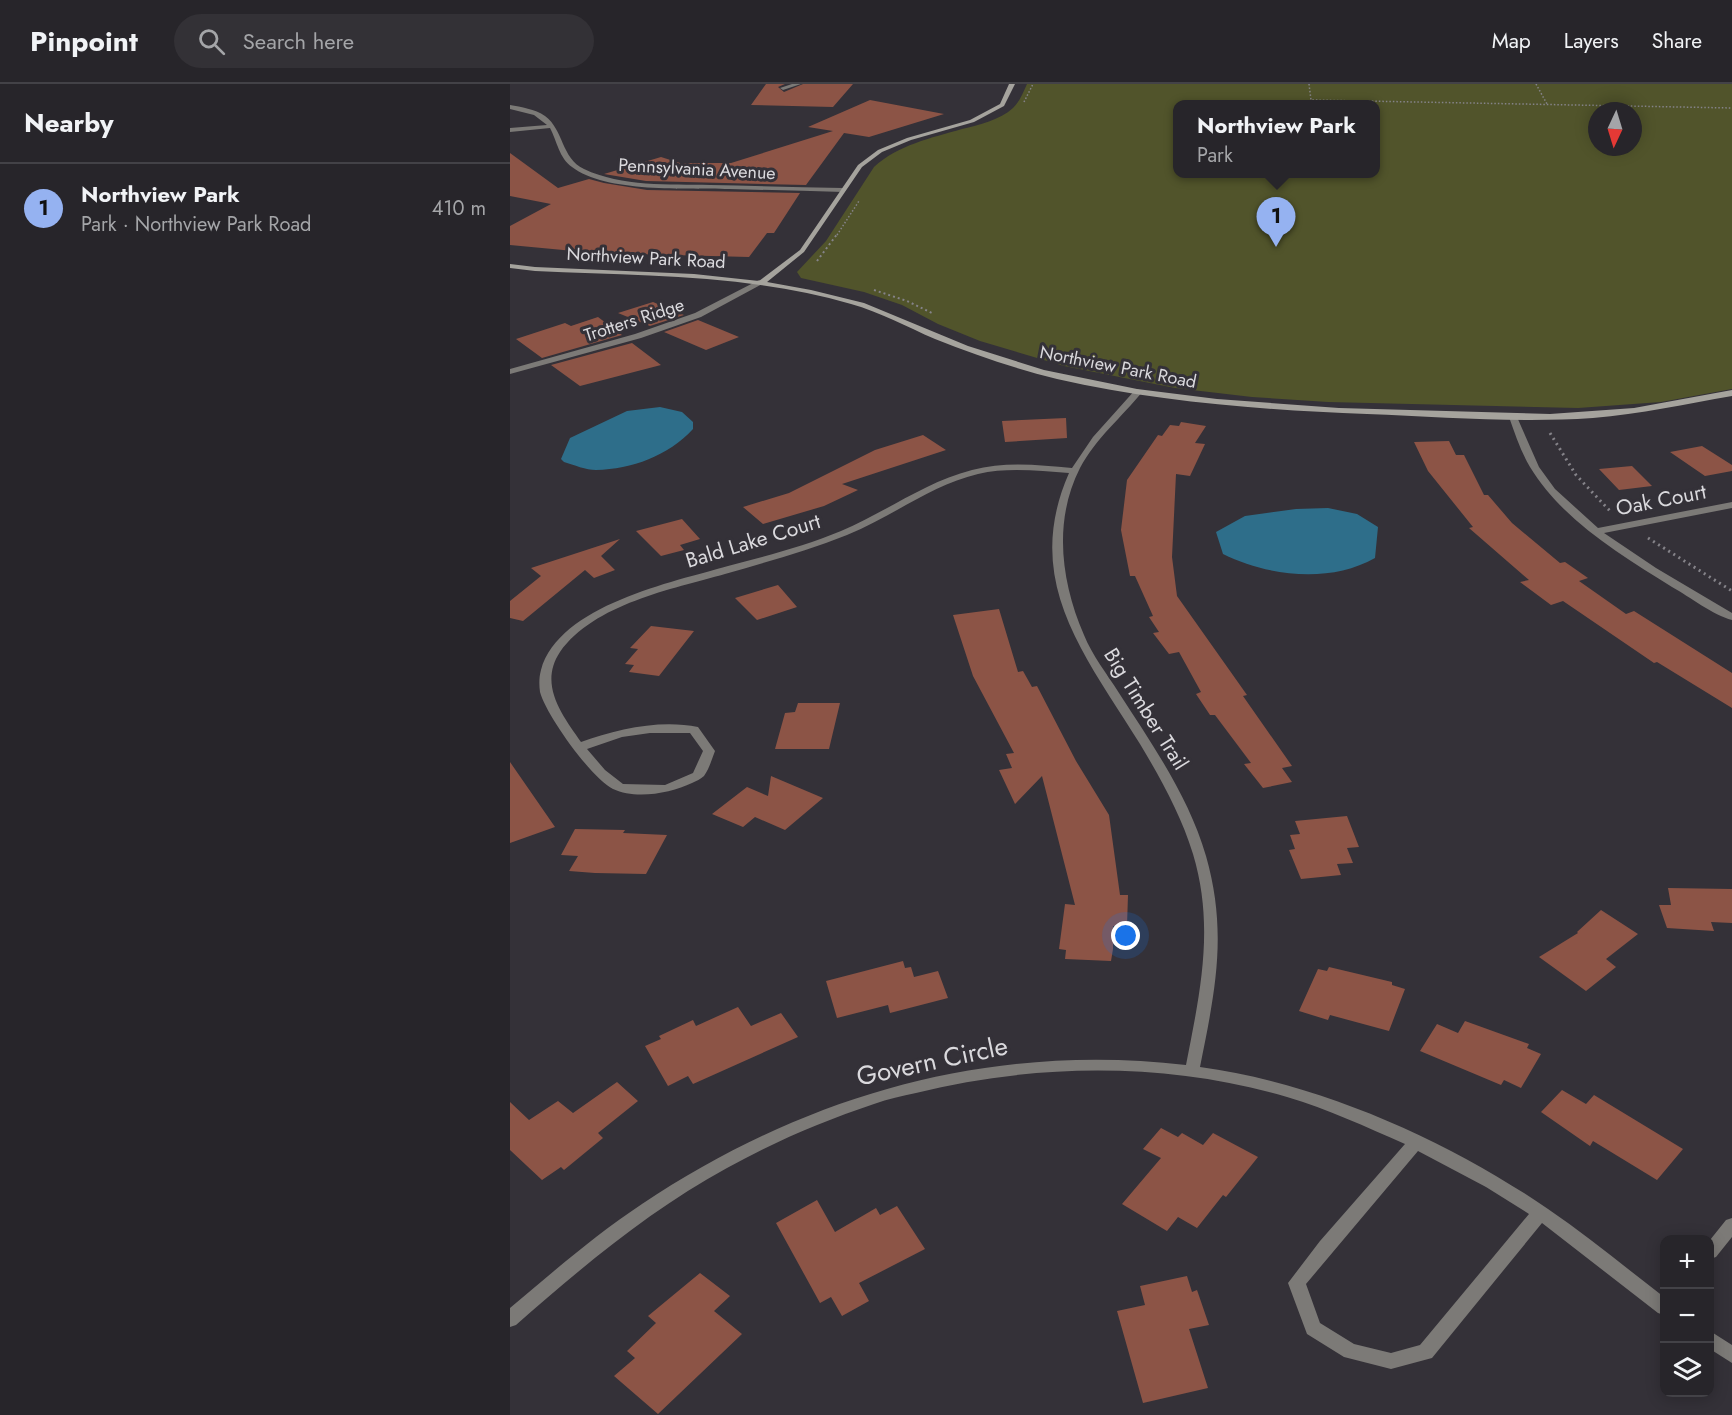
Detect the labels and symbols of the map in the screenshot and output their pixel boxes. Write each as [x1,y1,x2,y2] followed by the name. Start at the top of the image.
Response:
[1588,102,1642,156] north arrow
[618,152,776,186] street label: Pennsylvania Avenue
[1256,198,1296,247] pin: 1
[566,241,726,275] street label: Northview Park Road
[581,292,687,348] street label: Trotters Ridge
[1037,339,1199,395] street label: Northview Park Road
[1613,477,1709,523] street label: Oak Court
[682,506,824,576] street label: Bald Lake Court
[1096,642,1196,776] street label: Big Timber Trail
[1111,921,1140,950] your location
[853,1026,1011,1096] street label: Govern Circle

